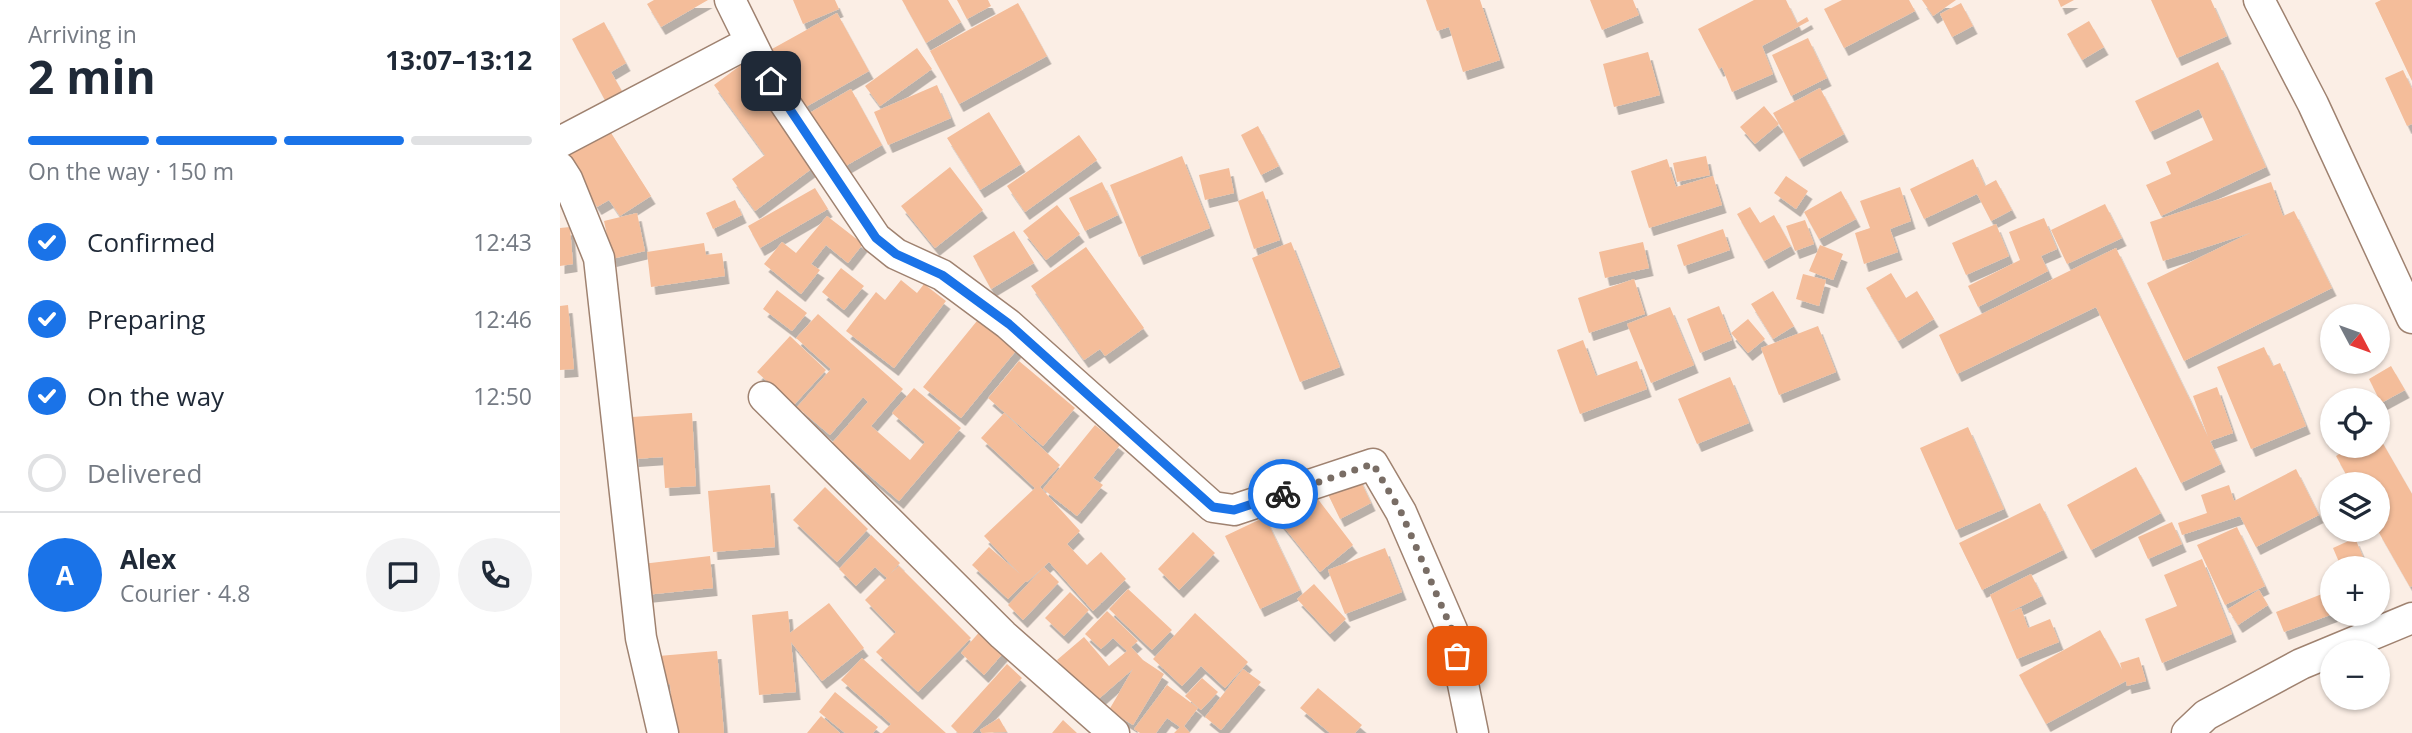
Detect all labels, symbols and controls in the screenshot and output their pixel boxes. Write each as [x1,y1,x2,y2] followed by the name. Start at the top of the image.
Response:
[28,18,137,50] text: Arriving in
[385,42,532,78] text: 13:07–13:12
[28,45,156,107] text: 2 min
[741,51,801,111] pin
[752,62,790,100] icon: home
[28,155,234,187] text: On the way · 150 m
[28,223,66,261] icon: check
[87,224,215,260] text: Confirmed
[473,226,532,258] text: 12:43
[28,300,66,338] icon: check
[87,301,205,337] text: Preparing
[473,303,532,335] text: 12:46
[2320,304,2390,374] north arrow
[2320,304,2390,710] map controls
[28,377,66,415] icon: check
[87,378,224,414] text: On the way
[473,380,532,412] text: 12:50
[2320,388,2390,458] button: locate
[87,455,202,491] text: Delivered
[1248,459,1318,529] courier
[2320,472,2390,542] button: layers
[1264,475,1302,513] icon: bike
[366,538,440,612] button: chat
[458,538,532,612] button: phone
[120,541,176,577] text: Alex
[2320,556,2390,626] button: +
[56,557,74,593] text: A
[120,577,250,609] text: Courier · 4.8
[1427,626,1487,686] pin
[1438,637,1476,675] icon: bag
[2320,640,2390,710] button: −

